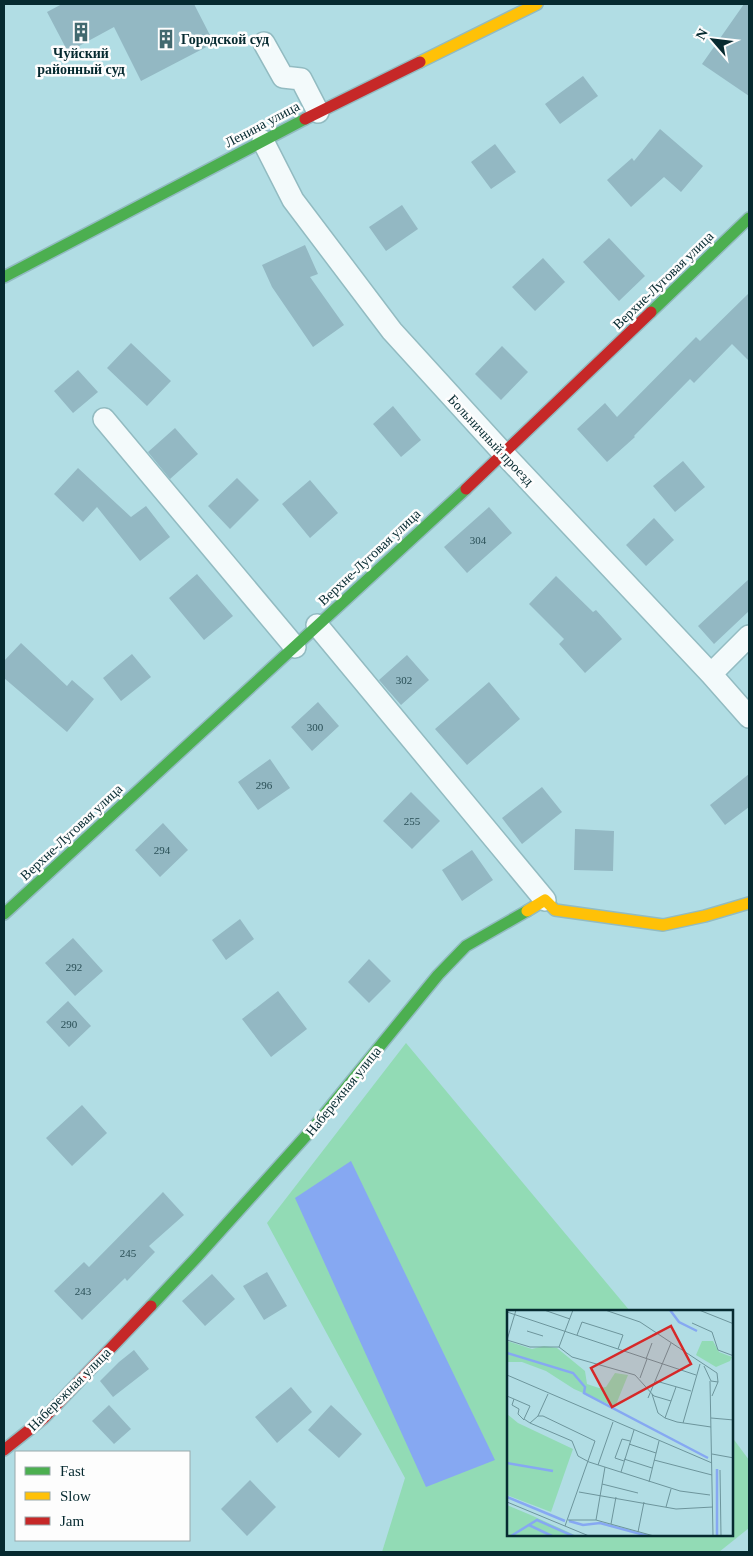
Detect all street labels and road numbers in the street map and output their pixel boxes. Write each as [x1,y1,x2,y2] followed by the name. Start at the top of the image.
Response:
[222,98,303,150] street label: Ленина улица
[610,228,717,332] street label: Верхне-Луговая улица
[445,392,537,489] street label: Больничный проезд
[315,506,424,608] street label: Верхне-Луговая улица
[17,781,126,883] street label: Верхне-Луговая улица
[303,1043,385,1139] street label: Набережная улица
[25,1344,114,1434] street label: Набережная улица

